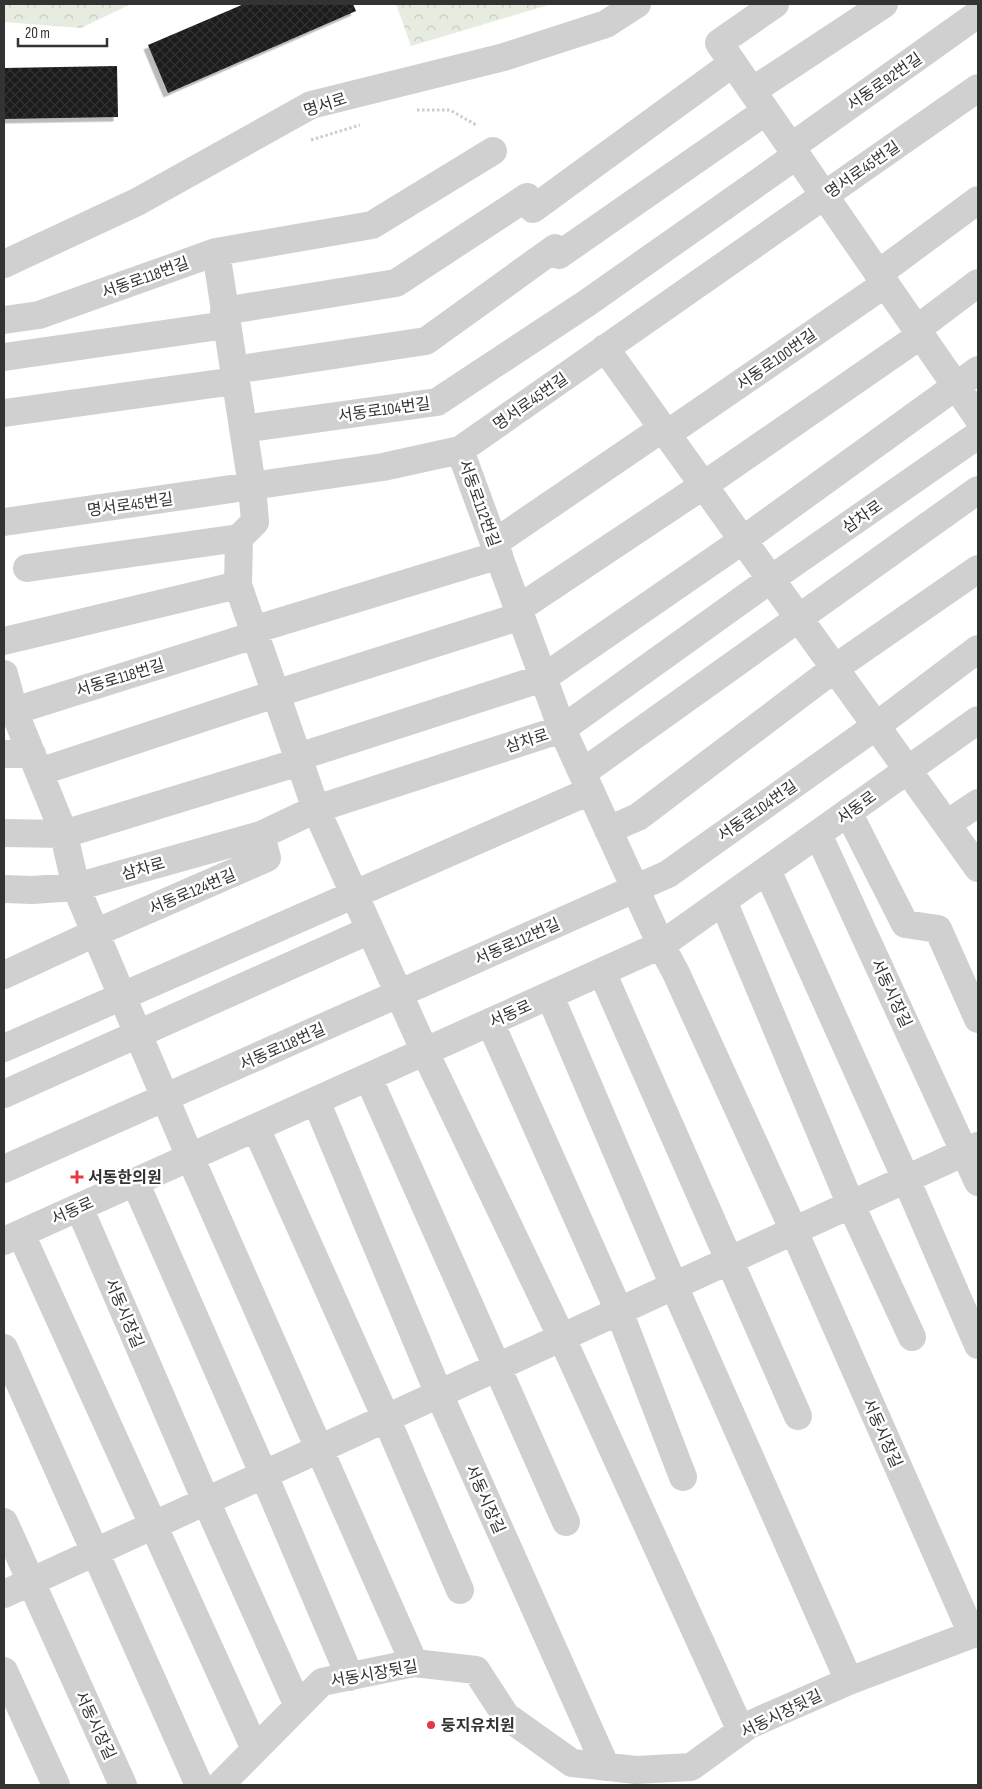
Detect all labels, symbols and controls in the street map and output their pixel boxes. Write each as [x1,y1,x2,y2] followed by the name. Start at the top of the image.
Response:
[18,15,106,47] scale bar
[25,24,50,43] text: 20 m
[844,49,926,115] street label: 서동로92번길
[302,89,350,121] street label: 명서로
[822,138,904,203] street label: 명서로45번길
[99,254,192,303] street label: 서동로118번길
[733,326,821,395] street label: 서동로100번길
[490,370,572,435] street label: 명서로45번길
[337,395,432,426] street label: 서동로104번길
[454,457,503,550] street label: 서동로112번길
[86,490,174,521] street label: 명서로45번길
[839,497,887,538] street label: 삼차로
[74,656,167,701] street label: 서동로118번길
[504,725,552,757] street label: 삼차로
[714,777,801,846] street label: 서동로104번길
[833,787,881,829] street label: 서동로
[120,854,168,885] street label: 삼차로
[146,866,239,919] street label: 서동로124번길
[472,915,563,970] street label: 서동로112번길
[866,956,915,1031] street label: 서동시장길
[487,997,535,1032] street label: 서동로
[237,1020,328,1075] street label: 서동로118번길
[88,1168,162,1188] place label: 서동한의원
[70,1170,84,1184] marker: 서동한의원
[49,1194,97,1229] street label: 서동로
[100,1276,147,1351] street label: 서동시장길
[858,1396,905,1471] street label: 서동시장길
[461,1462,508,1537] street label: 서동시장길
[329,1657,419,1692] street label: 서동시장뒷길
[738,1686,826,1742] street label: 서동시장뒷길
[70,1688,119,1763] street label: 서동시장길
[441,1717,515,1736] place label: 둥지유치원
[425,1719,437,1731] marker: 둥지유치원

